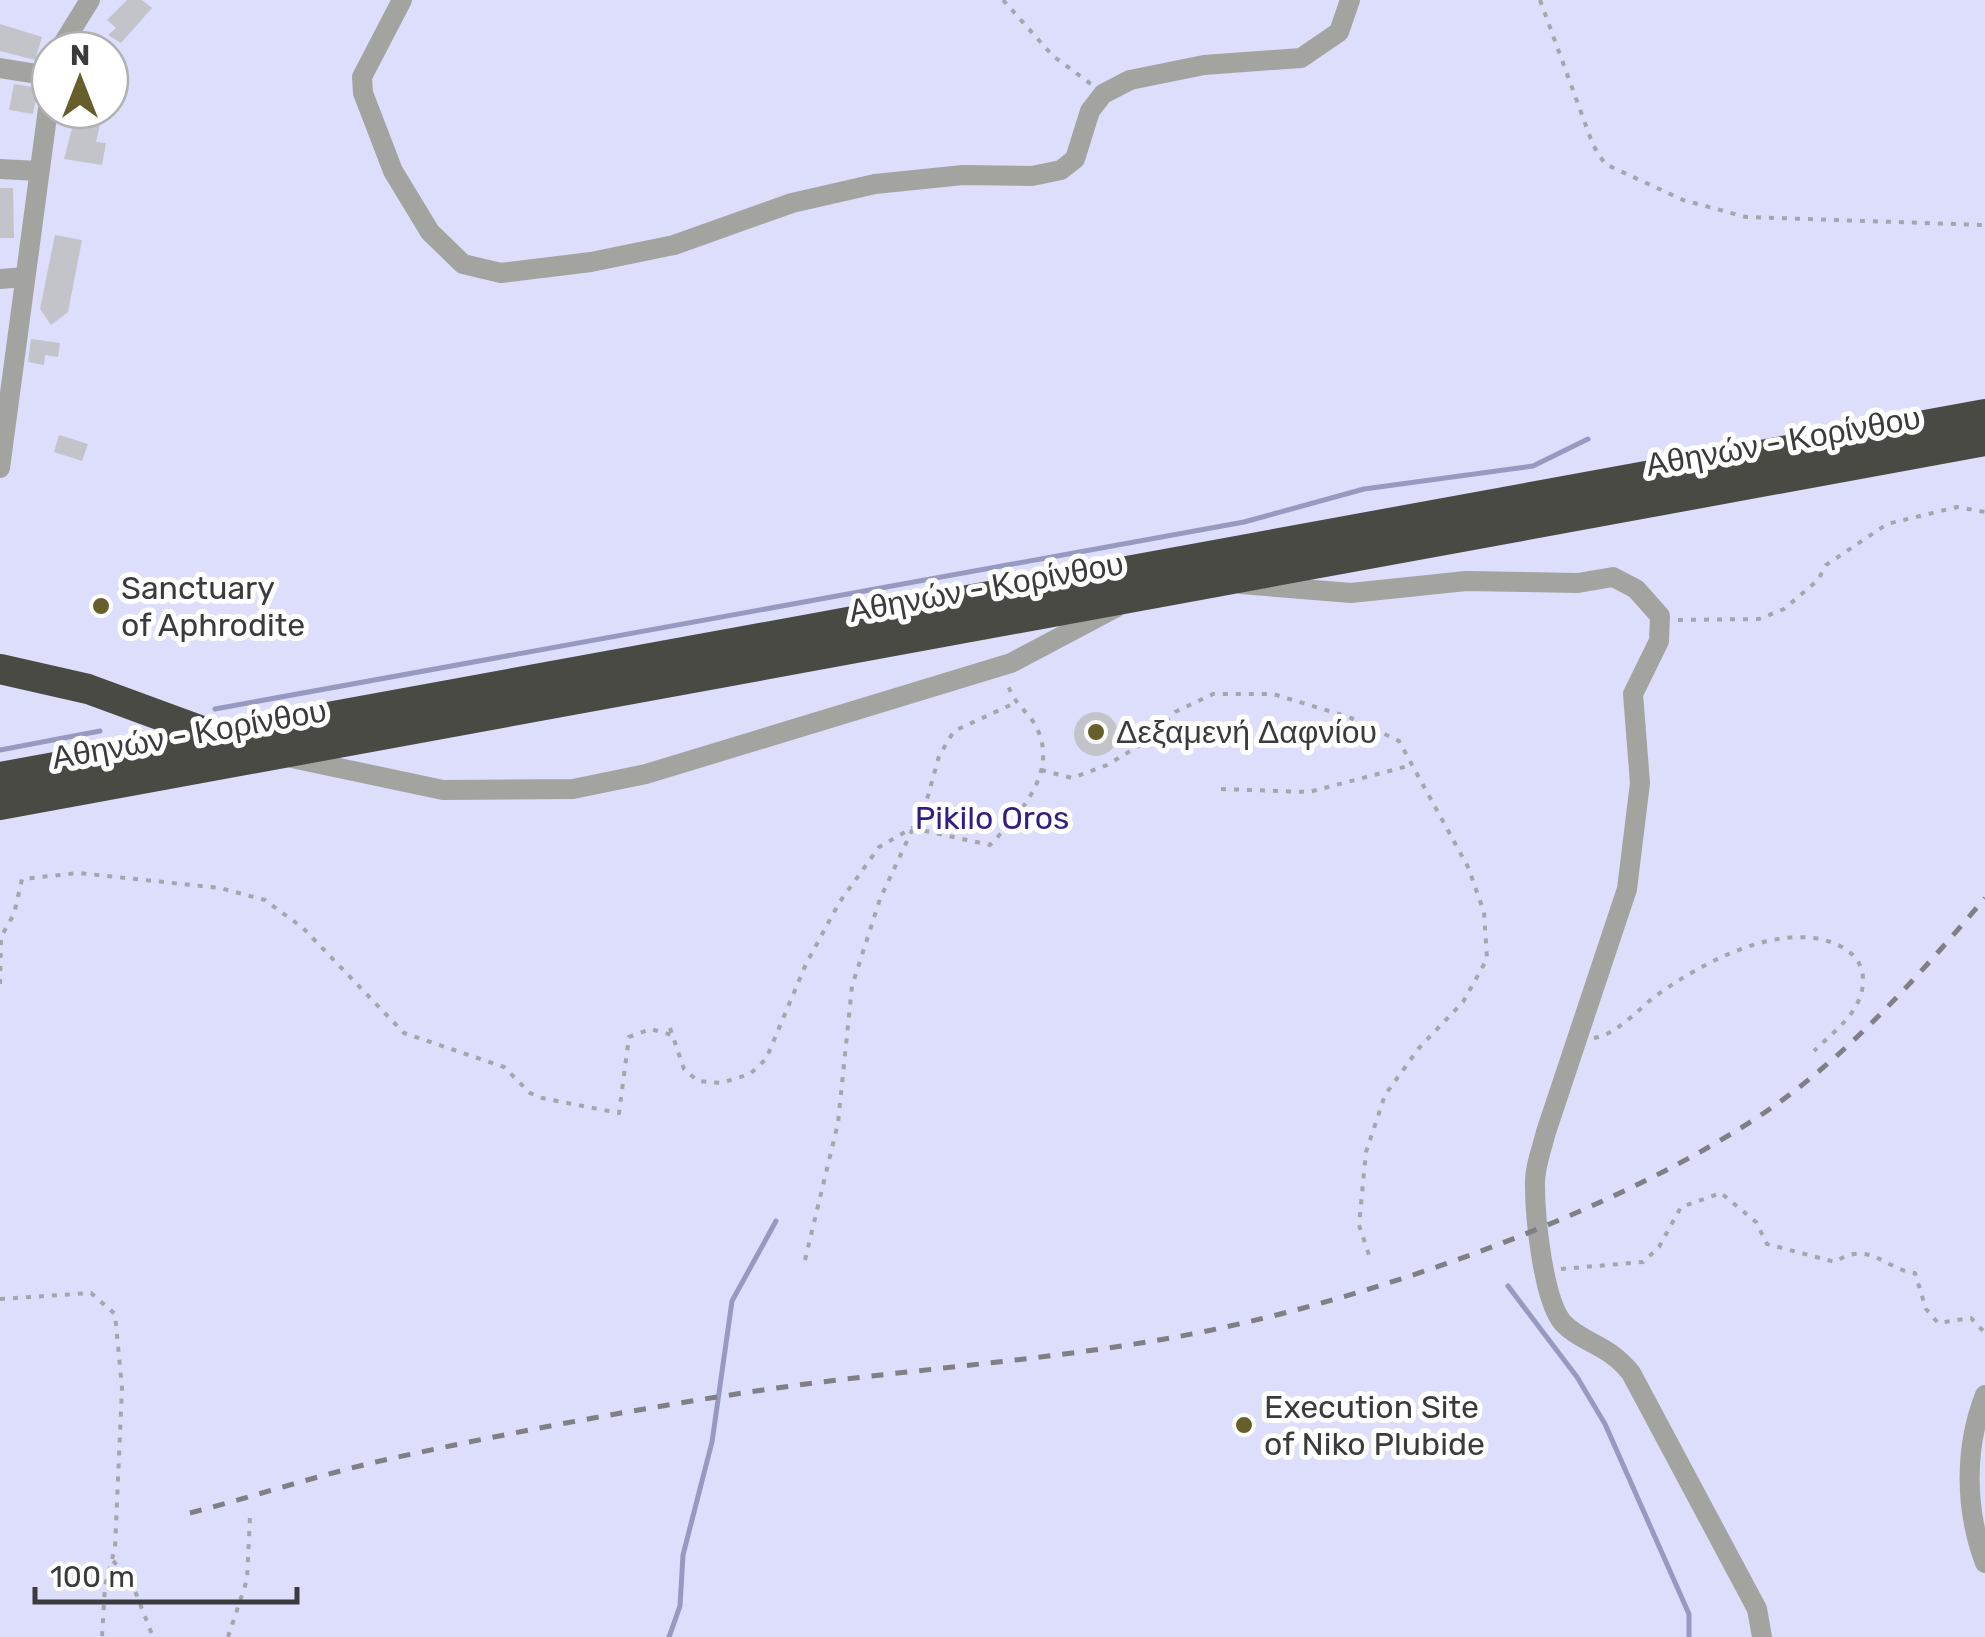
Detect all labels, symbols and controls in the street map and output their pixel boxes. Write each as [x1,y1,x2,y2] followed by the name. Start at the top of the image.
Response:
[30,30,130,130] north arrow
[70,39,90,72] text: N
[1643,398,1923,484] street label: Αθηνών - Κορίνθου
[846,544,1126,630] street label: Αθηνών - Κορίνθου
[121,569,305,644] place label: Sanctuary of Aphrodite
[90,595,112,617] marker: Sanctuary of Aphrodite
[49,691,329,777] street label: Αθηνών - Κορίνθου
[1116,713,1377,751] place label: Δεξαμενή Δαφνίου
[1085,721,1107,743] marker: Δεξαμενή Δαφνίου
[915,799,1069,837] park label: Pikilo Oros
[1264,1388,1485,1463] place label: Execution Site of Niko Plubide
[1233,1414,1255,1436] marker: Execution Site of Niko Plubide
[35,1542,298,1604] scale bar
[50,1559,135,1595] text: 100 m

